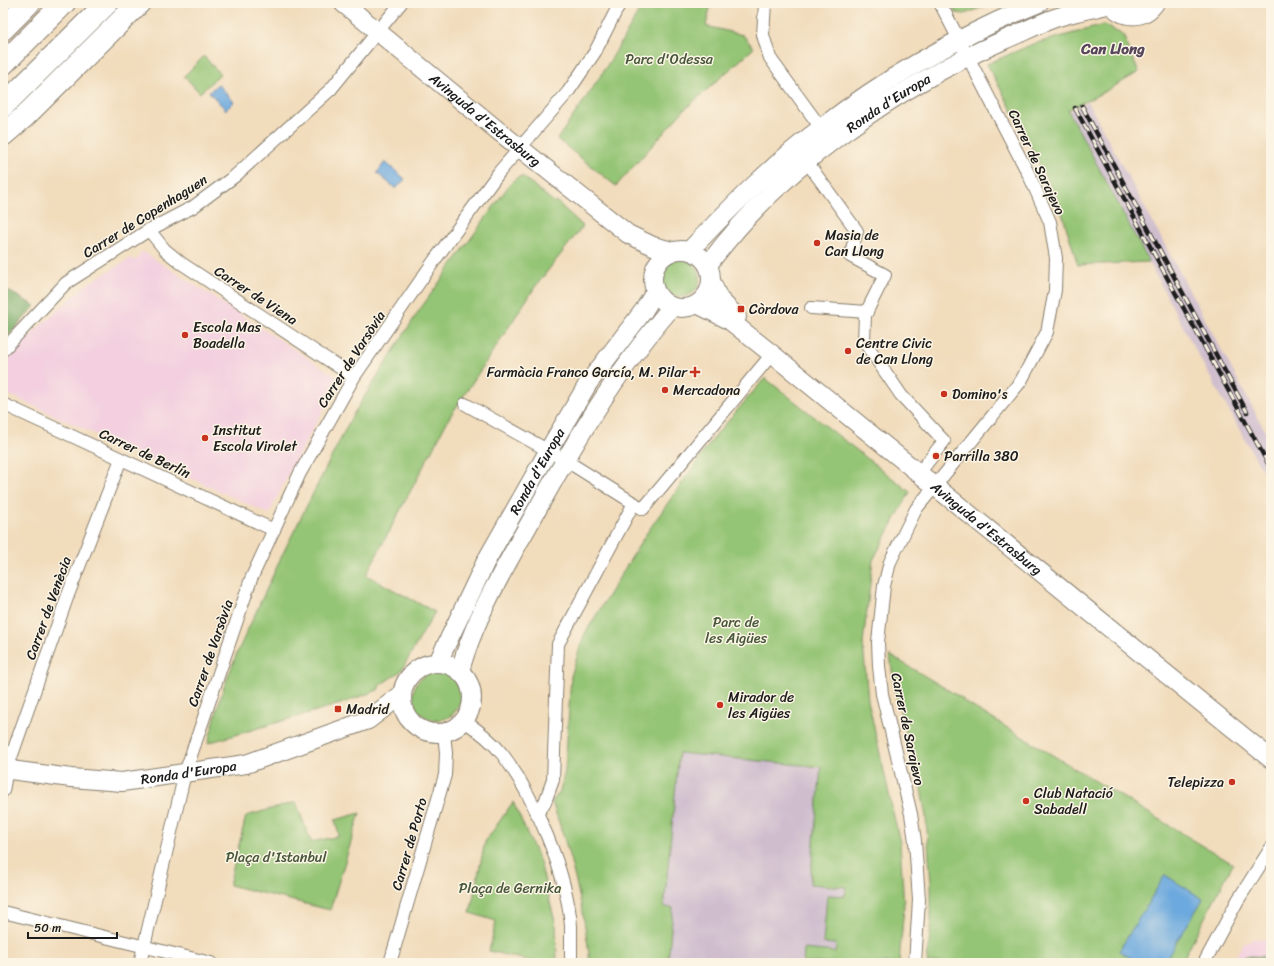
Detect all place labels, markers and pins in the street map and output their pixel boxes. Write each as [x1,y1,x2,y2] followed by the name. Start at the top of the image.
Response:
[825,223,884,264] place label: Masia de Can Llong
[812,238,822,248] marker: Masia de Can Llong
[749,297,800,322] place label: Còrdova
[736,304,746,314] marker: Còrdova
[193,315,261,356] place label: Escola Mas Boadella
[180,330,190,340] marker: Escola Mas Boadella
[856,331,933,372] place label: Centre Civic de Can Llong
[843,346,853,356] marker: Centre Civic de Can Llong
[487,360,688,385] place label: Farmàcia Franco García, M. Pilar
[690,367,700,377] marker: Farmàcia Franco García, M. Pilar
[673,378,740,403] place label: Mercadona
[952,382,1008,407] place label: Domino's
[660,385,670,395] marker: Mercadona
[939,389,949,399] marker: Domino's
[212,418,298,459] place label: Institut Escola Virolet
[200,433,210,443] marker: Institut Escola Virolet
[944,444,1019,469] place label: Parrilla 380
[931,451,941,461] marker: Parrilla 380
[728,685,794,726] place label: Mirador de les Aigües
[346,697,390,722] place label: Madrid
[715,700,725,710] marker: Mirador de les Aigües
[333,704,343,714] marker: Madrid
[1168,770,1224,795] place label: Telepizza
[1227,777,1237,787] marker: Telepizza
[1034,781,1114,822] place label: Club Natació Sabadell
[1021,796,1031,806] marker: Club Natació Sabadell

